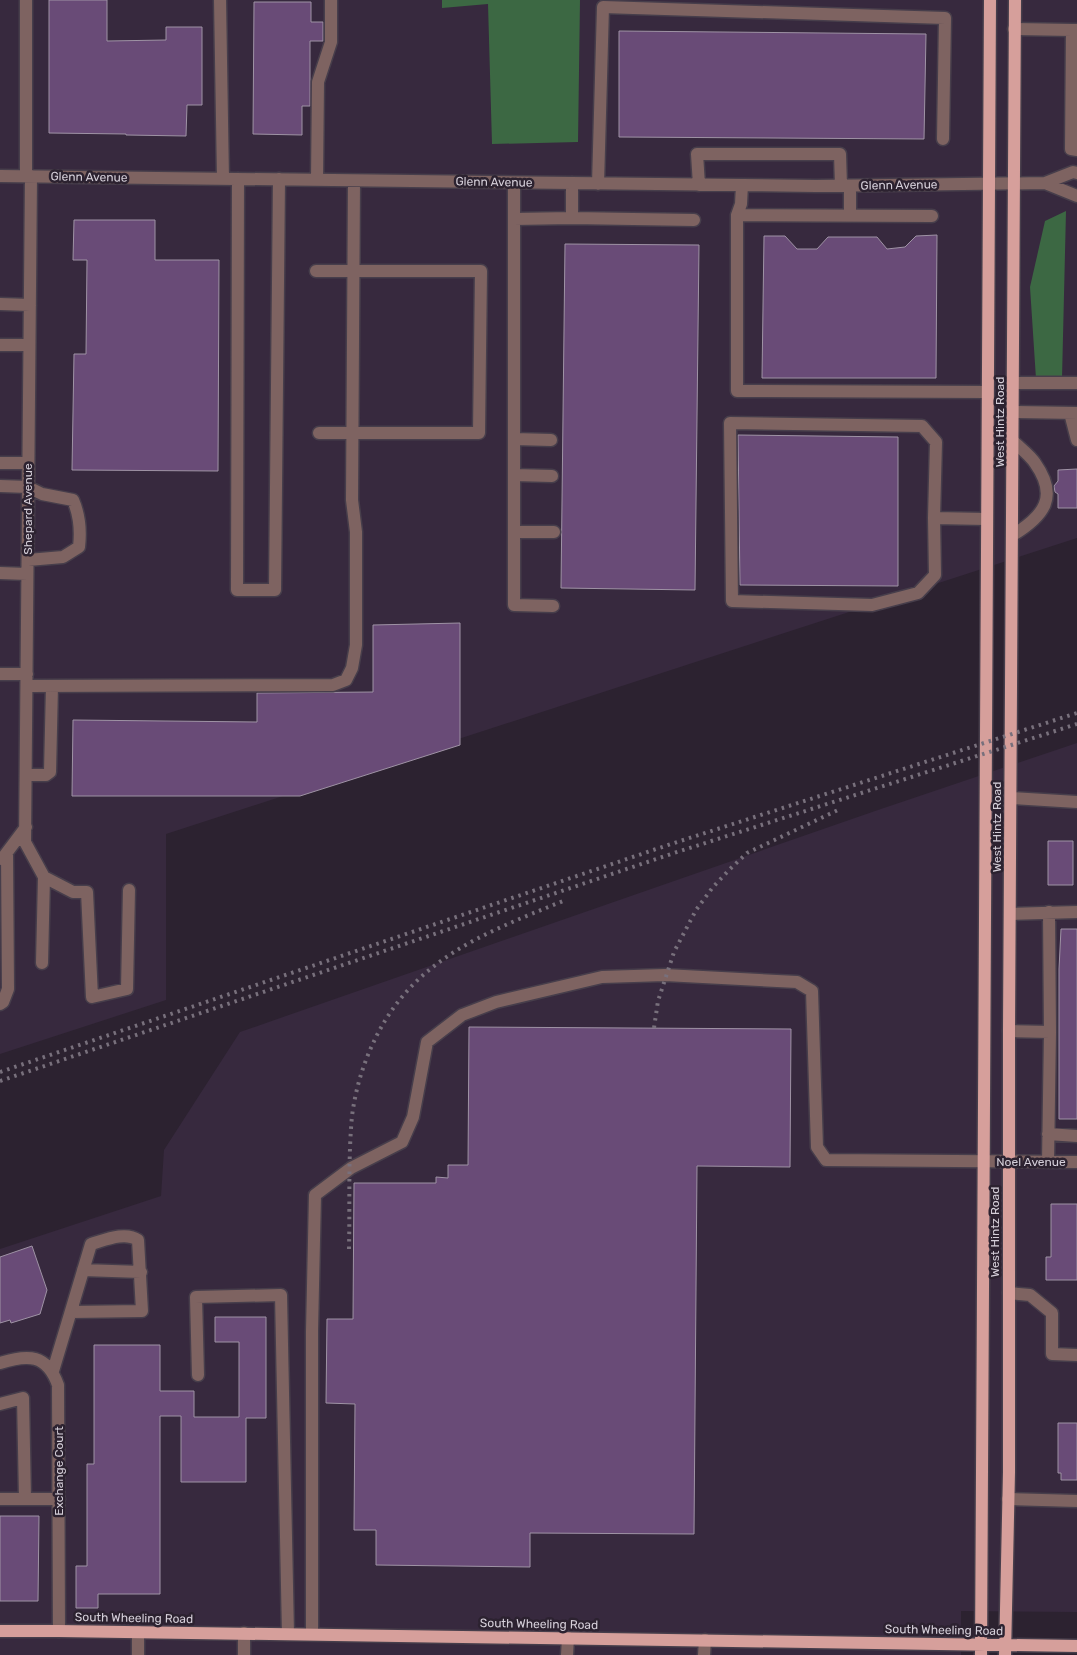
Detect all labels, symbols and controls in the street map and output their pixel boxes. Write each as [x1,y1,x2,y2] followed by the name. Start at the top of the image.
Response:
[50,169,128,185] street label: Glenn Avenue
[455,174,533,190] street label: Glenn Avenue
[860,177,938,193] street label: Glenn Avenue
[993,377,1007,467] street label: West Hintz Road
[21,463,35,555] street label: Shepard Avenue
[990,782,1004,872] street label: West Hintz Road
[996,1155,1066,1169] street label: Noel Avenue
[988,1187,1002,1277] street label: West Hintz Road
[52,1426,66,1516] street label: Exchange Court
[75,1610,193,1626] street label: South Wheeling Road
[480,1616,598,1632] street label: South Wheeling Road
[885,1622,1003,1638] street label: South Wheeling Road

